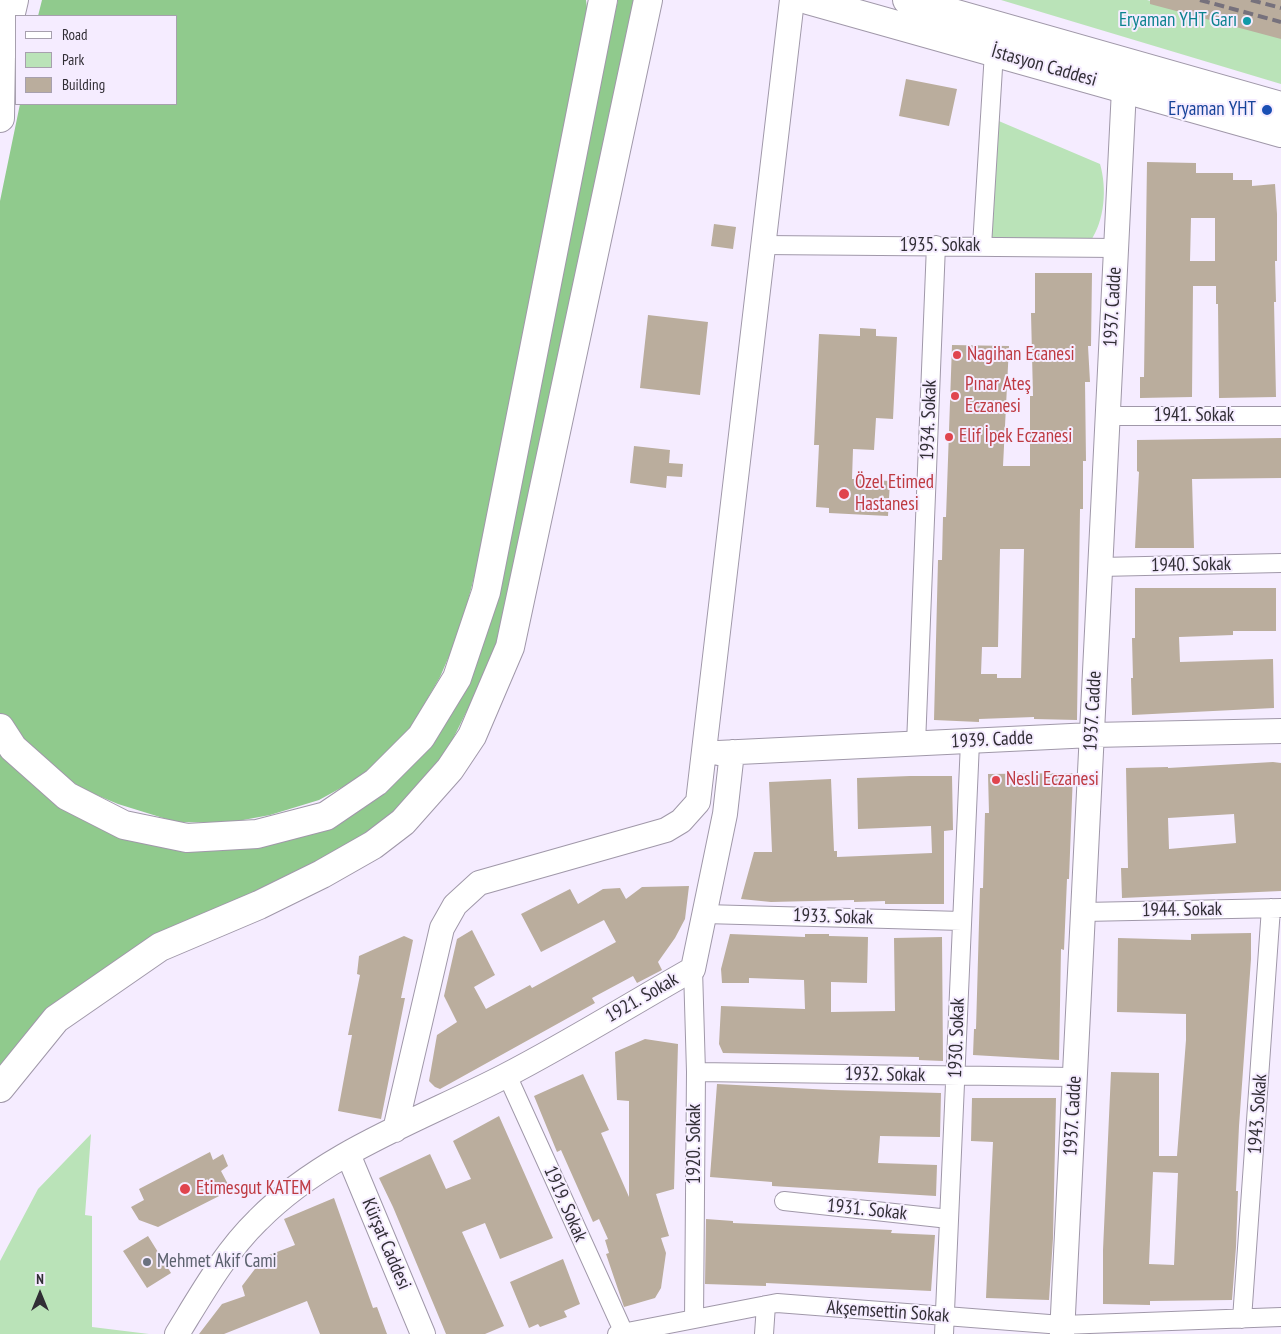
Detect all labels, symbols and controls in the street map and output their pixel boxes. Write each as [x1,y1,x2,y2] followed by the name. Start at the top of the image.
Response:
[1119,10,1237,32] place label: Eryaman YHT Garı
[15,15,178,105] legend
[1241,15,1253,27] marker: Eryaman YHT Garı
[62,25,88,44] text: Road
[989,40,1099,92] street label: İstasyon Caddesi
[62,50,84,69] text: Park
[62,75,105,94] text: Building
[1168,99,1256,121] place label: Eryaman YHT
[1260,103,1274,117] marker: Eryaman YHT
[900,235,980,257] street label: 1935. Sokak
[1100,266,1126,348] street label: 1937. Cadde
[967,344,1075,366] place label: Nagihan Ecanesi
[951,349,963,361] marker: Nagihan Ecanesi
[965,374,1031,418] place label: Pınar Ateş Eczanesi
[916,379,942,461] street label: 1934. Sokak
[949,390,961,402] marker: Pınar Ateş Eczanesi
[1154,405,1234,427] street label: 1941. Sokak
[959,426,1072,448] place label: Elif İpek Eczanesi
[943,431,955,443] marker: Elif İpek Eczanesi
[855,472,934,516] place label: Özel Etimed Hastanesi
[837,487,851,501] marker: Özel Etimed Hastanesi
[1151,553,1231,577] street label: 1940. Sokak
[1080,670,1106,752] street label: 1937. Cadde
[950,726,1034,754] street label: 1939. Cadde
[1006,769,1099,791] place label: Nesli Eczanesi
[990,774,1002,786] marker: Nesli Eczanesi
[1142,898,1222,922] street label: 1944. Sokak
[792,904,874,930] street label: 1933. Sokak
[602,968,682,1028] street label: 1921. Sokak
[944,997,970,1079] street label: 1930. Sokak
[845,1063,925,1087] street label: 1932. Sokak
[1244,1073,1272,1155] street label: 1943. Sokak
[1060,1075,1086,1157] street label: 1937. Cadde
[684,1104,706,1184] street label: 1920. Sokak
[538,1163,592,1245] street label: 1919. Sokak
[196,1178,311,1200] place label: Etimesgut KATEM
[178,1182,192,1196] marker: Etimesgut KATEM
[826,1194,908,1226] street label: 1931. Sokak
[357,1195,415,1293] street label: Kürşat Caddesi
[157,1251,277,1273] place label: Mehmet Akif Cami
[141,1256,153,1268] marker: Mehmet Akif Cami
[15,1269,65,1319] north arrow
[36,1270,44,1288] text: N
[826,1296,950,1328] street label: Akşemsettin Sokak

